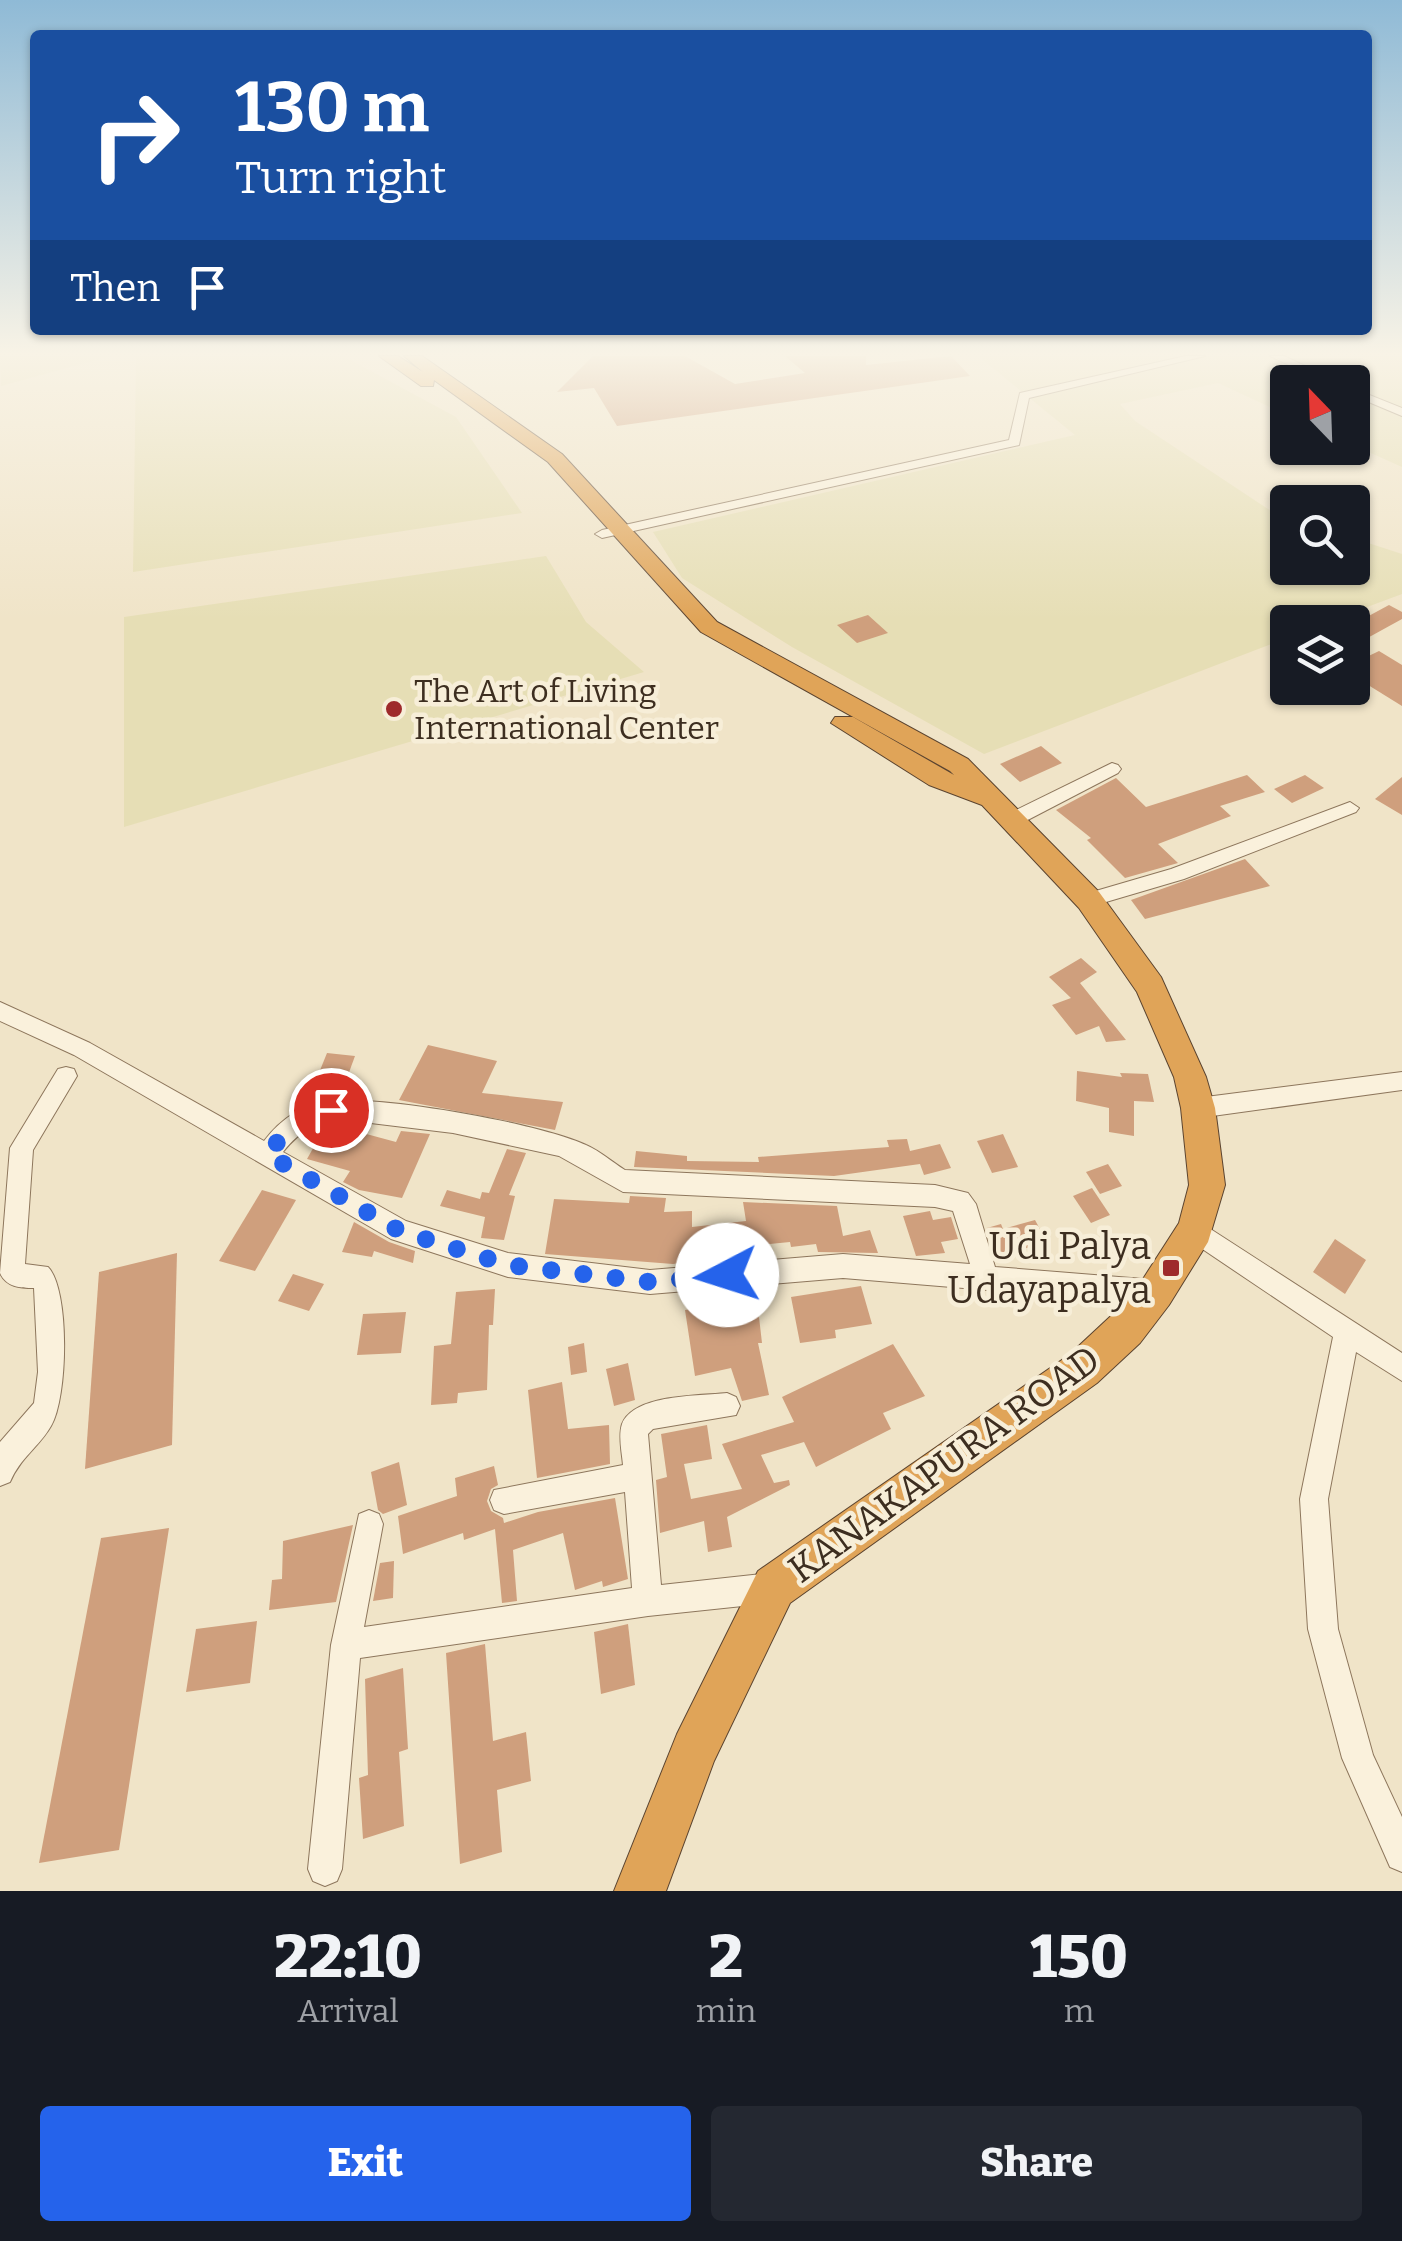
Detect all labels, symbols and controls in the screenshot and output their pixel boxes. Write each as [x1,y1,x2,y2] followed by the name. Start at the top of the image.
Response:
[235,66,429,150] text: 130 m
[70,70,200,200] icon: right
[235,151,447,205] text: Turn right
[180,260,235,315] icon: arrive
[70,265,160,311] text: Then
[1270,365,1370,465] north arrow
[1270,365,1370,705] map controls
[1270,485,1370,585] button: search
[1270,605,1370,705] button: layers
[414,672,719,747] place label: The Art of Living International Center
[383,698,405,720] marker: The Art of Living International Center
[289,1068,374,1153] pin
[304,1083,359,1138] icon: arrive
[675,1223,779,1327] position arrow
[947,1223,1151,1313] place label: Udi Palya Udayapalya
[1160,1257,1182,1279] marker: Udi Palya Udayapalya
[780,1336,1108,1592] street label: KANAKAPURA ROAD
[274,1921,422,1993] text: 22:10
[709,1921,743,1993] text: 2
[1030,1921,1128,1993] text: 150
[297,1992,399,2030] text: Arrival
[696,1992,756,2030] text: min
[1064,1992,1094,2030] text: m
[40,2106,691,2221] button: Exit
[711,2106,1362,2221] button: Share

